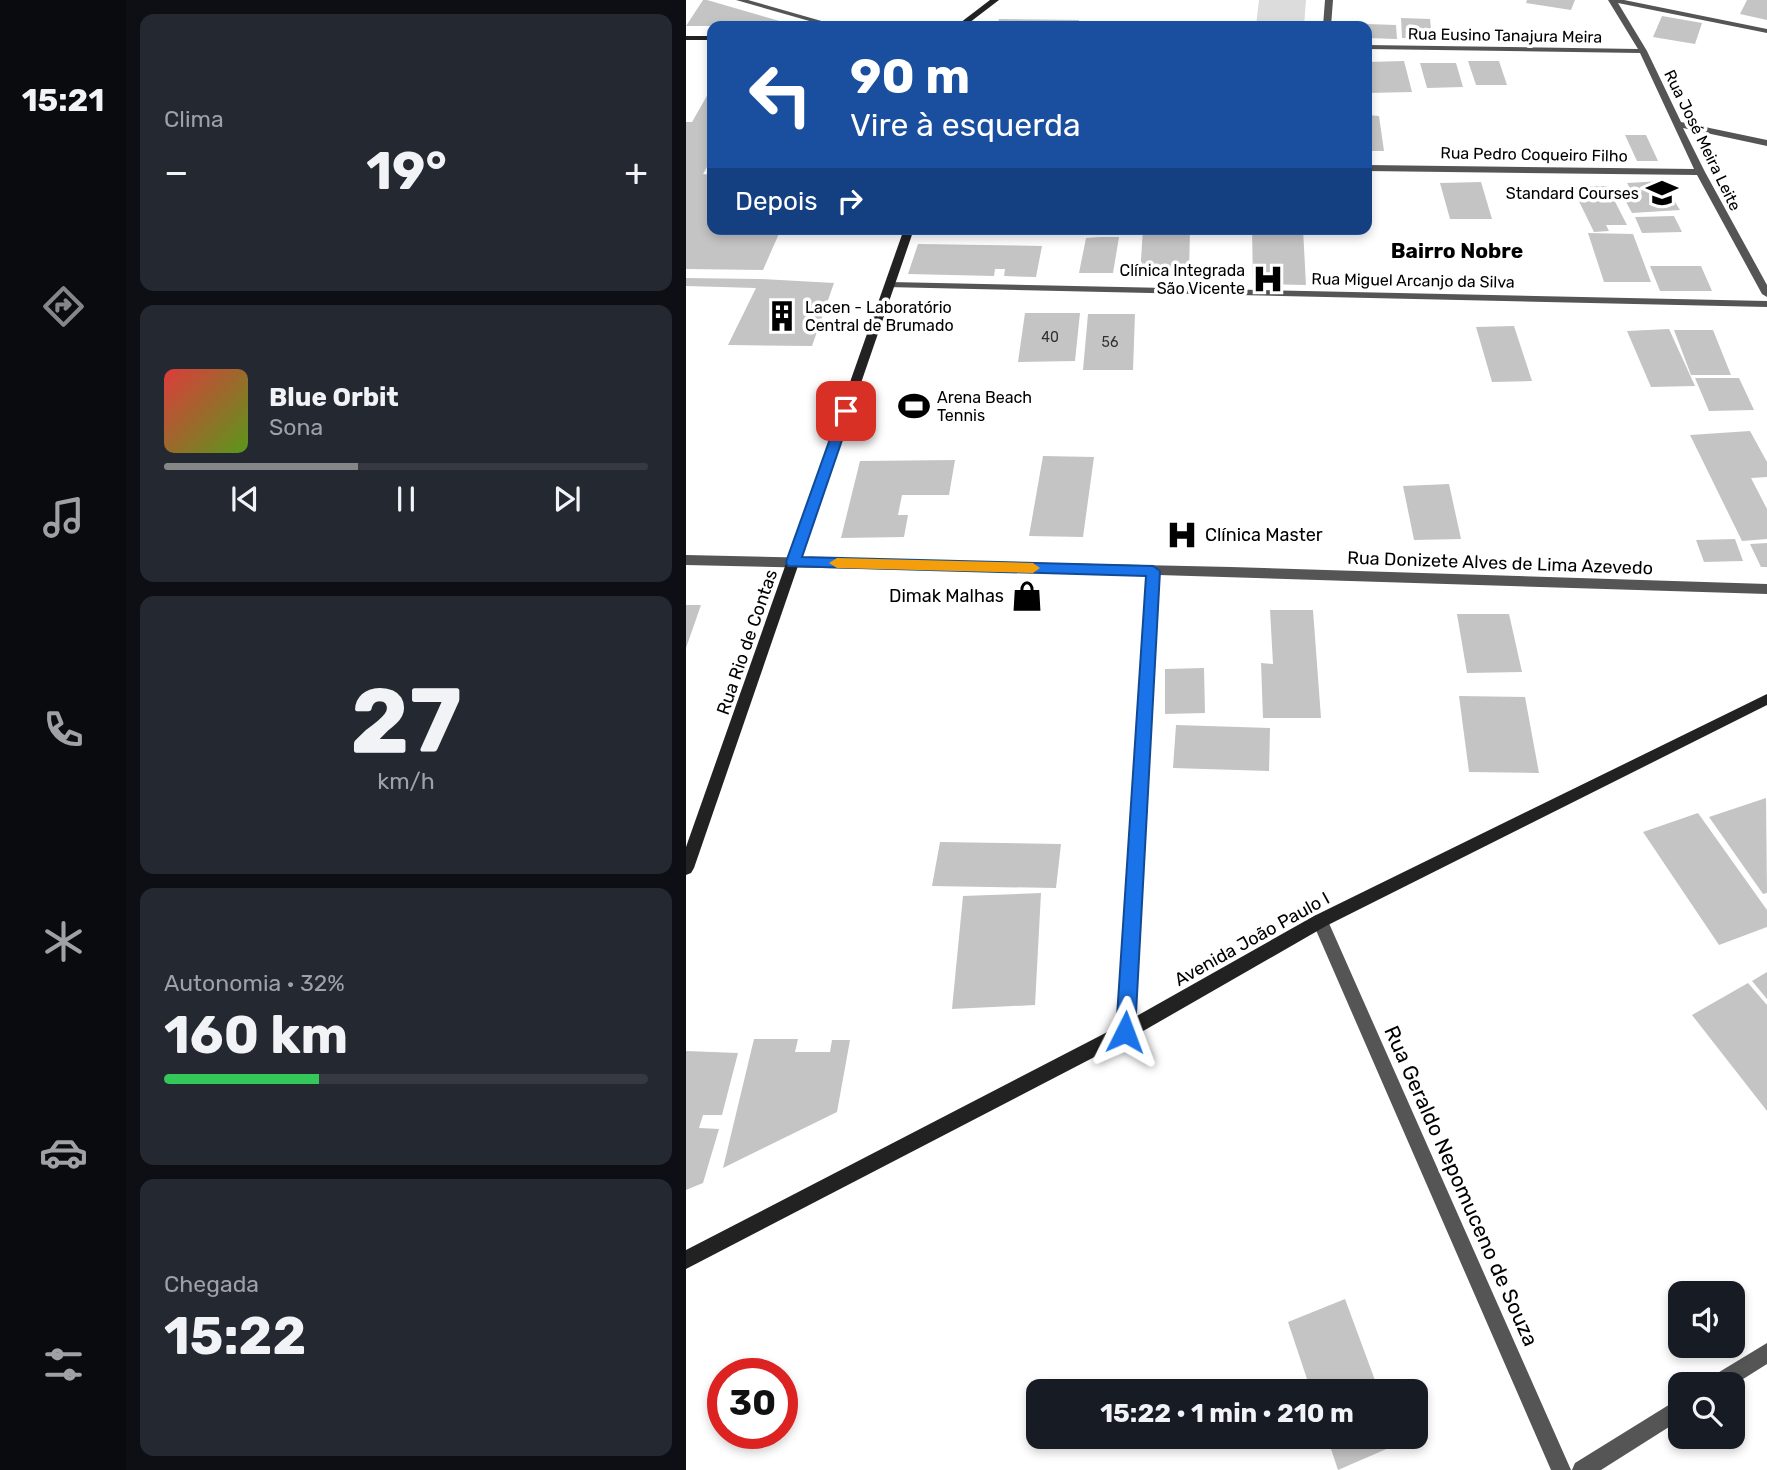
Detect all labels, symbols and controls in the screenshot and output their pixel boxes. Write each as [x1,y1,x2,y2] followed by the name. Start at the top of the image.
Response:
[1408,24,1602,47] street label: Rua Eusino Tanajura Meira
[850,47,970,105] text: 90 m
[735,49,826,140] icon: left
[1660,67,1745,214] street label: Rua José Meira Leite
[22,81,104,119] text: 15:21
[164,105,224,133] text: Clima
[850,106,1081,144] text: Vire à esquerda
[366,140,447,202] text: 19°
[1440,143,1628,166] street label: Rua Pedro Coqueiro Filho
[164,149,189,195] text: −
[624,149,648,195] text: +
[1645,176,1679,210] school or university icon: Standard Courses
[831,182,869,220] icon: right
[1506,184,1639,203] place label: Standard Courses
[735,186,817,217] text: Depois
[1391,238,1523,263] district label: Bairro Nobre
[1120,261,1245,298] place label: Clínica Integrada São Vicente
[1251,262,1285,296] hospital icon: Clínica Integrada São Vicente
[1311,269,1515,292] street label: Rua Miguel Arcanjo da Silva
[39,282,88,331] icon: directions
[805,298,954,335] place label: Lacen - Laboratório Central de Brumado
[765,299,799,333] building icon: Lacen - Laboratório Central de Brumado
[1041,329,1059,346] house number: 40
[1102,334,1118,351] house number: 56
[816,381,876,441] pin
[269,382,399,413] text: Blue Orbit
[937,388,1032,425] place label: Arena Beach Tennis
[897,389,931,423] sports icon: Arena Beach Tennis
[827,392,865,430] icon: arrive
[269,413,323,441] text: Sona
[226,480,264,518] icon: previous
[387,480,425,518] icon: pause
[548,480,586,518] icon: next
[39,493,88,542] icon: music
[1165,518,1199,552] hospital icon: Clínica Master
[1205,524,1323,546] place label: Clínica Master
[1347,547,1653,579] street label: Rua Donizete Alves de Lima Azevedo
[712,566,782,718] street label: Rua Rio de Contas
[1010,579,1044,613] shop icon: Dimak Malhas
[889,585,1004,607] place label: Dimak Malhas
[350,667,462,775] text: 27
[39,705,88,754] icon: phone
[377,767,435,795] text: km/h
[1171,887,1333,991] street label: Avenida João Paulo I
[39,917,88,966] icon: climate
[164,969,345,997] text: Autonomia · 32%
[1088,995,1162,1069] position arrow
[164,1004,348,1066] text: 160 km
[1379,1022,1544,1350] street label: Rua Geraldo Nepomuceno de Souza
[39,1128,88,1177] icon: car
[164,1270,259,1298] text: Chegada
[1668,1281,1745,1449] map controls
[1668,1281,1745,1358] button: sound
[164,1305,306,1367] text: 15:22
[39,1340,88,1389] icon: filters
[707,1358,798,1449] speed limit sign: 30
[1668,1372,1745,1449] button: search
[1100,1398,1354,1429] text: 15:22 · 1 min · 210 m

